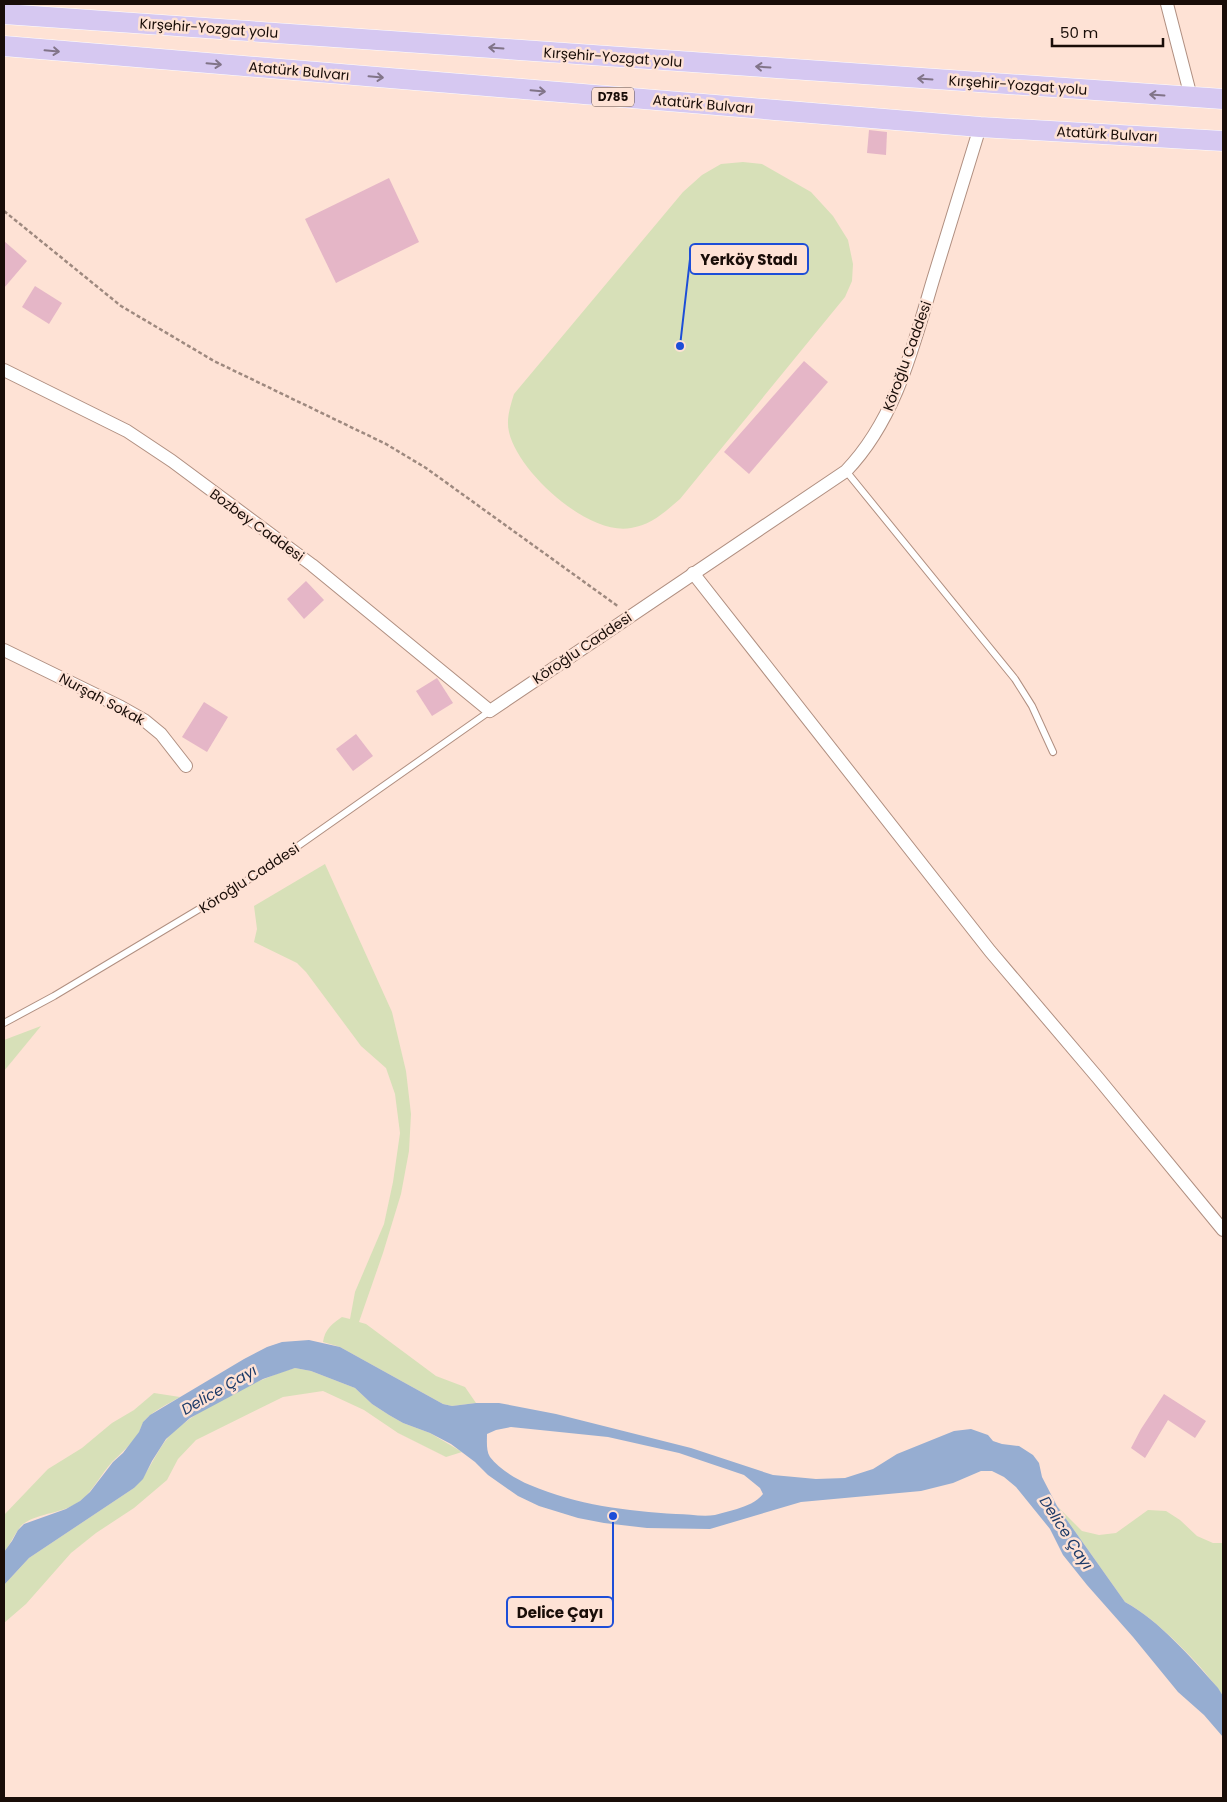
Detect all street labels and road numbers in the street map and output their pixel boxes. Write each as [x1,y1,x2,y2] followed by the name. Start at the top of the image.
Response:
[139,13,279,43] street label: Kırşehir-Yozgat yolu
[543,42,683,72] street label: Kırşehir-Yozgat yolu
[248,57,350,85] street label: Atatürk Bulvarı
[948,70,1088,100] street label: Kırşehir-Yozgat yolu
[592,88,634,106] road number: D785
[652,90,754,118] street label: Atatürk Bulvarı
[1056,121,1158,147] street label: Atatürk Bulvarı
[878,298,936,414] street label: Köroğlu Caddesi
[206,484,308,566] street label: Bozbey Caddesi
[528,607,636,689] street label: Köroğlu Caddesi
[56,668,149,730] street label: Nurşah Sokak
[195,838,303,918] street label: Köroğlu Caddesi

